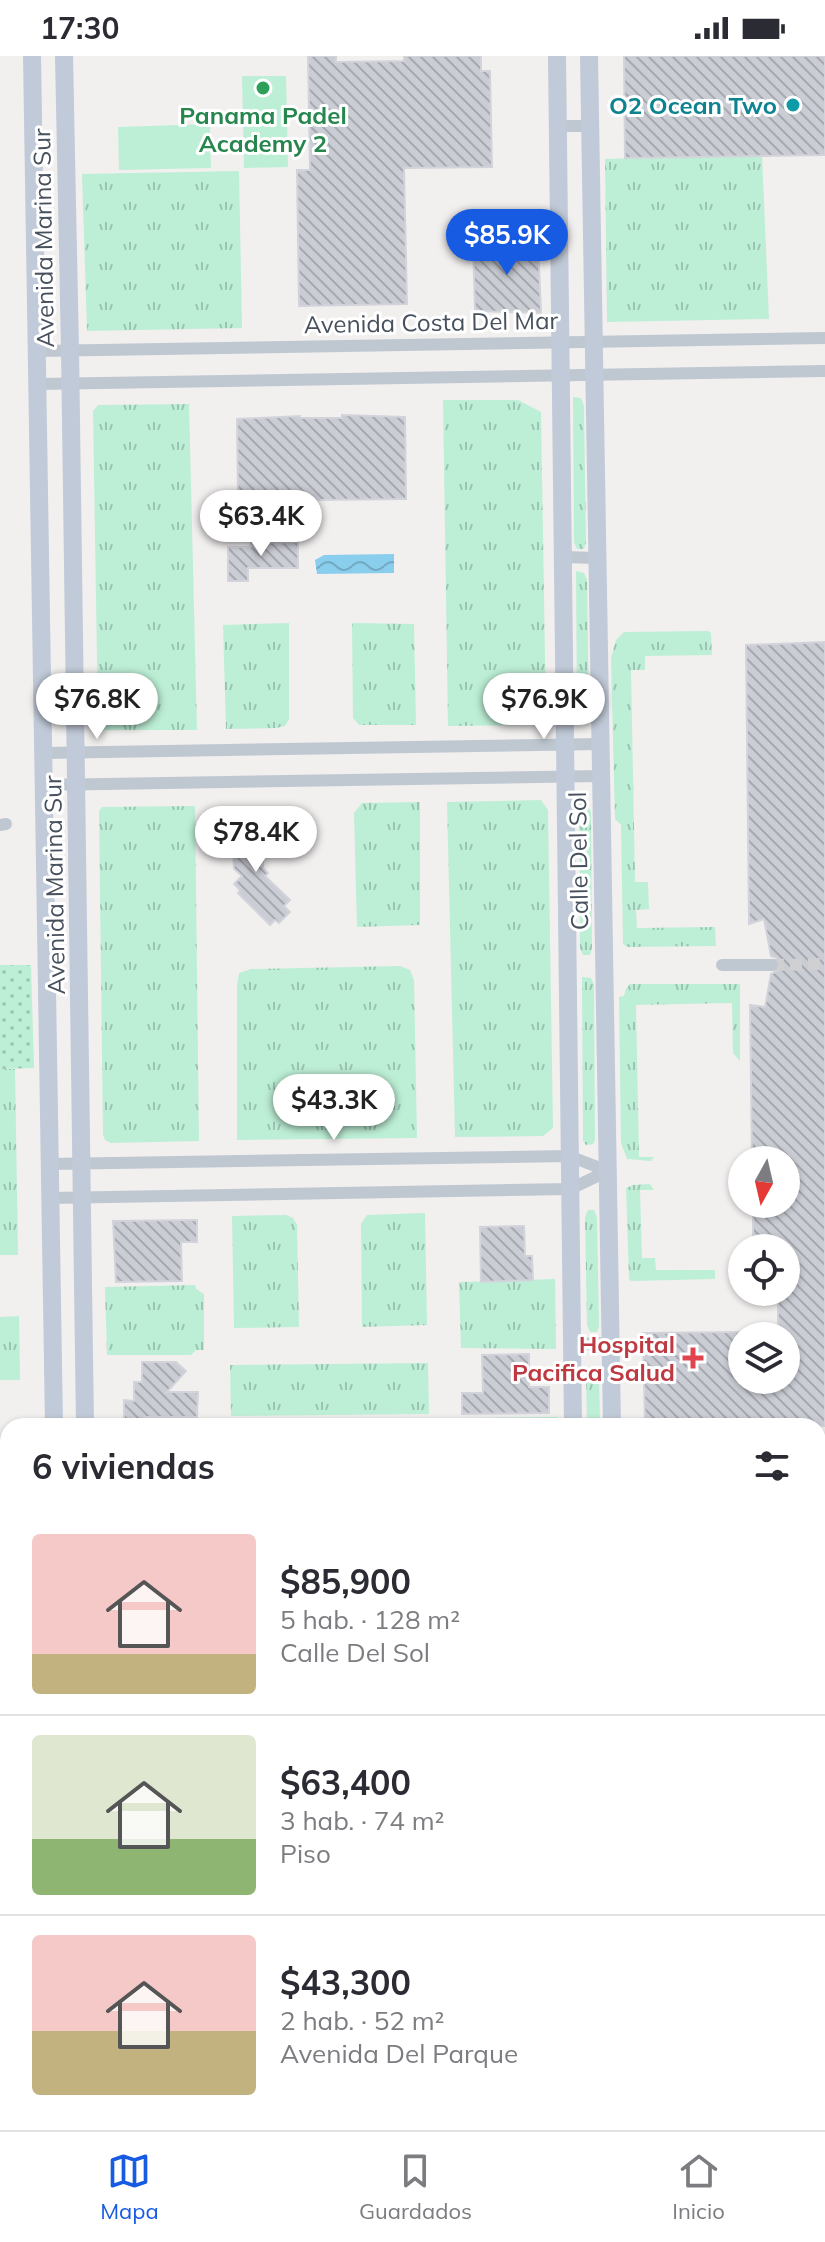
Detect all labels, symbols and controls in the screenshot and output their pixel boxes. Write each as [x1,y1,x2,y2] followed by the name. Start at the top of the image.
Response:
[40,9,119,47] text: 17:30
[254,79,272,97] marker: Panama Padel Academy 2
[609,90,777,120] place label: O2 Ocean Two
[784,96,802,114] marker: O2 Ocean Two
[179,100,347,158] place label: Panama Padel Academy 2
[26,128,60,348] street label: Avenida Marina Sur
[442,209,572,277] pin: $85.9K
[464,218,550,251] text: $85.9K
[304,305,559,339] street label: Avenida Costa Del Mar
[196,490,326,558] pin: $63.4K
[218,499,304,532] text: $63.4K
[32,673,162,741] pin: $76.8K
[479,673,609,741] pin: $76.9K
[54,682,140,715] text: $76.8K
[501,682,587,715] text: $76.9K
[37,775,71,995] street label: Avenida Marina Sur
[562,791,594,931] street label: Calle Del Sol
[191,806,321,874] pin: $78.4K
[213,815,299,848] text: $78.4K
[269,1074,399,1142] pin: $43.3K
[291,1083,377,1116] text: $43.3K
[728,1146,800,1218] north arrow
[728,1146,800,1394] map controls
[728,1234,800,1306] button: locate
[728,1322,800,1394] button: layers
[512,1329,675,1387] place label: Hospital Pacifica Salud
[682,1347,704,1369] marker: Hospital Pacifica Salud
[750,1444,794,1488] icon: filters
[32,1445,215,1488] text: 6 viviendas
[280,1560,411,1603] text: $85,900
[96,1566,192,1662] icon: home
[280,1603,460,1636] text: 5 hab. · 128 m²
[280,1636,430,1669] text: Calle Del Sol
[280,1761,411,1804] text: $63,400
[96,1767,192,1863] icon: home
[280,1804,444,1837] text: 3 hab. · 74 m²
[280,1837,331,1870] text: Piso
[280,1961,411,2004] text: $43,300
[96,1967,192,2063] icon: home
[280,2004,444,2037] text: 2 hab. · 52 m²
[280,2037,518,2070] text: Avenida Del Parque
[100,2149,159,2225] tab: Mapa
[359,2149,472,2225] tab: Guardados
[672,2149,725,2225] tab: Inicio

